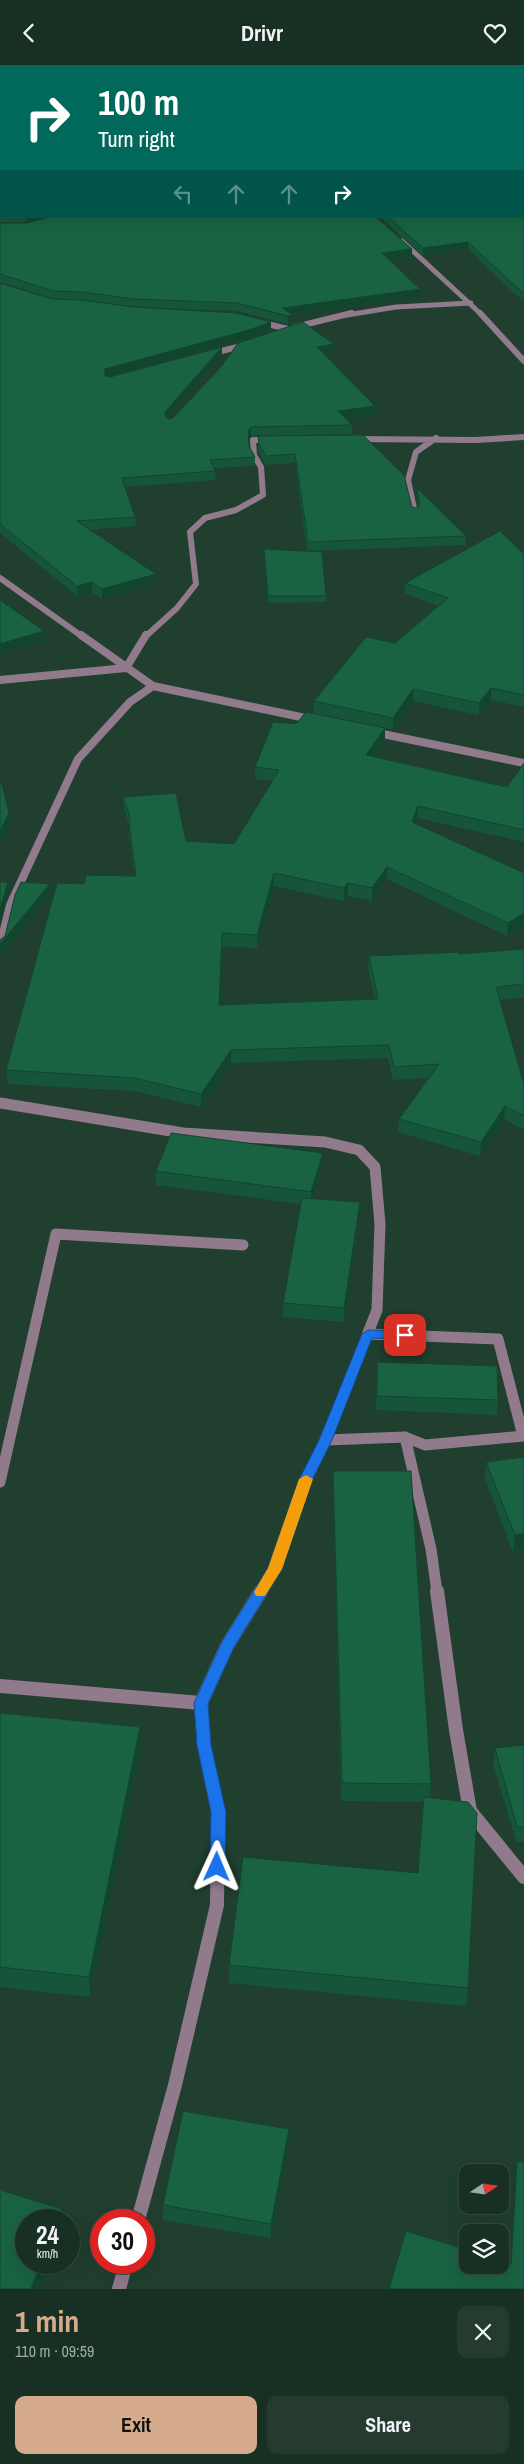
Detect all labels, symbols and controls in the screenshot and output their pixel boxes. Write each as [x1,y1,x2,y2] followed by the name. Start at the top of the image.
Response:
[241,18,283,48] text: Drivr
[15,19,43,47] icon: back
[481,19,509,47] icon: heart
[98,79,179,126] text: 100 m
[15,85,80,150] icon: right
[98,124,175,154] text: Turn right
[169,180,197,208] icon: left
[222,180,250,208] icon: ahead
[275,180,303,208] icon: ahead
[328,180,356,208] icon: right
[384,1314,426,1356] pin
[391,1321,419,1349] icon: arrive
[190,1840,242,1892] position arrow
[459,2164,509,2214] north arrow
[459,2164,509,2274] map controls
[90,2209,155,2274] speed limit sign: 30
[36,2218,59,2252] text: 24
[459,2224,509,2274] button: layers
[37,2246,58,2262] text: km/h
[15,2301,79,2341] text: 1 min
[457,2306,509,2358] button: close
[15,2340,94,2362] text: 110 m · 09:59
[15,2396,257,2454] button: Exit
[267,2396,509,2454] button: Share

